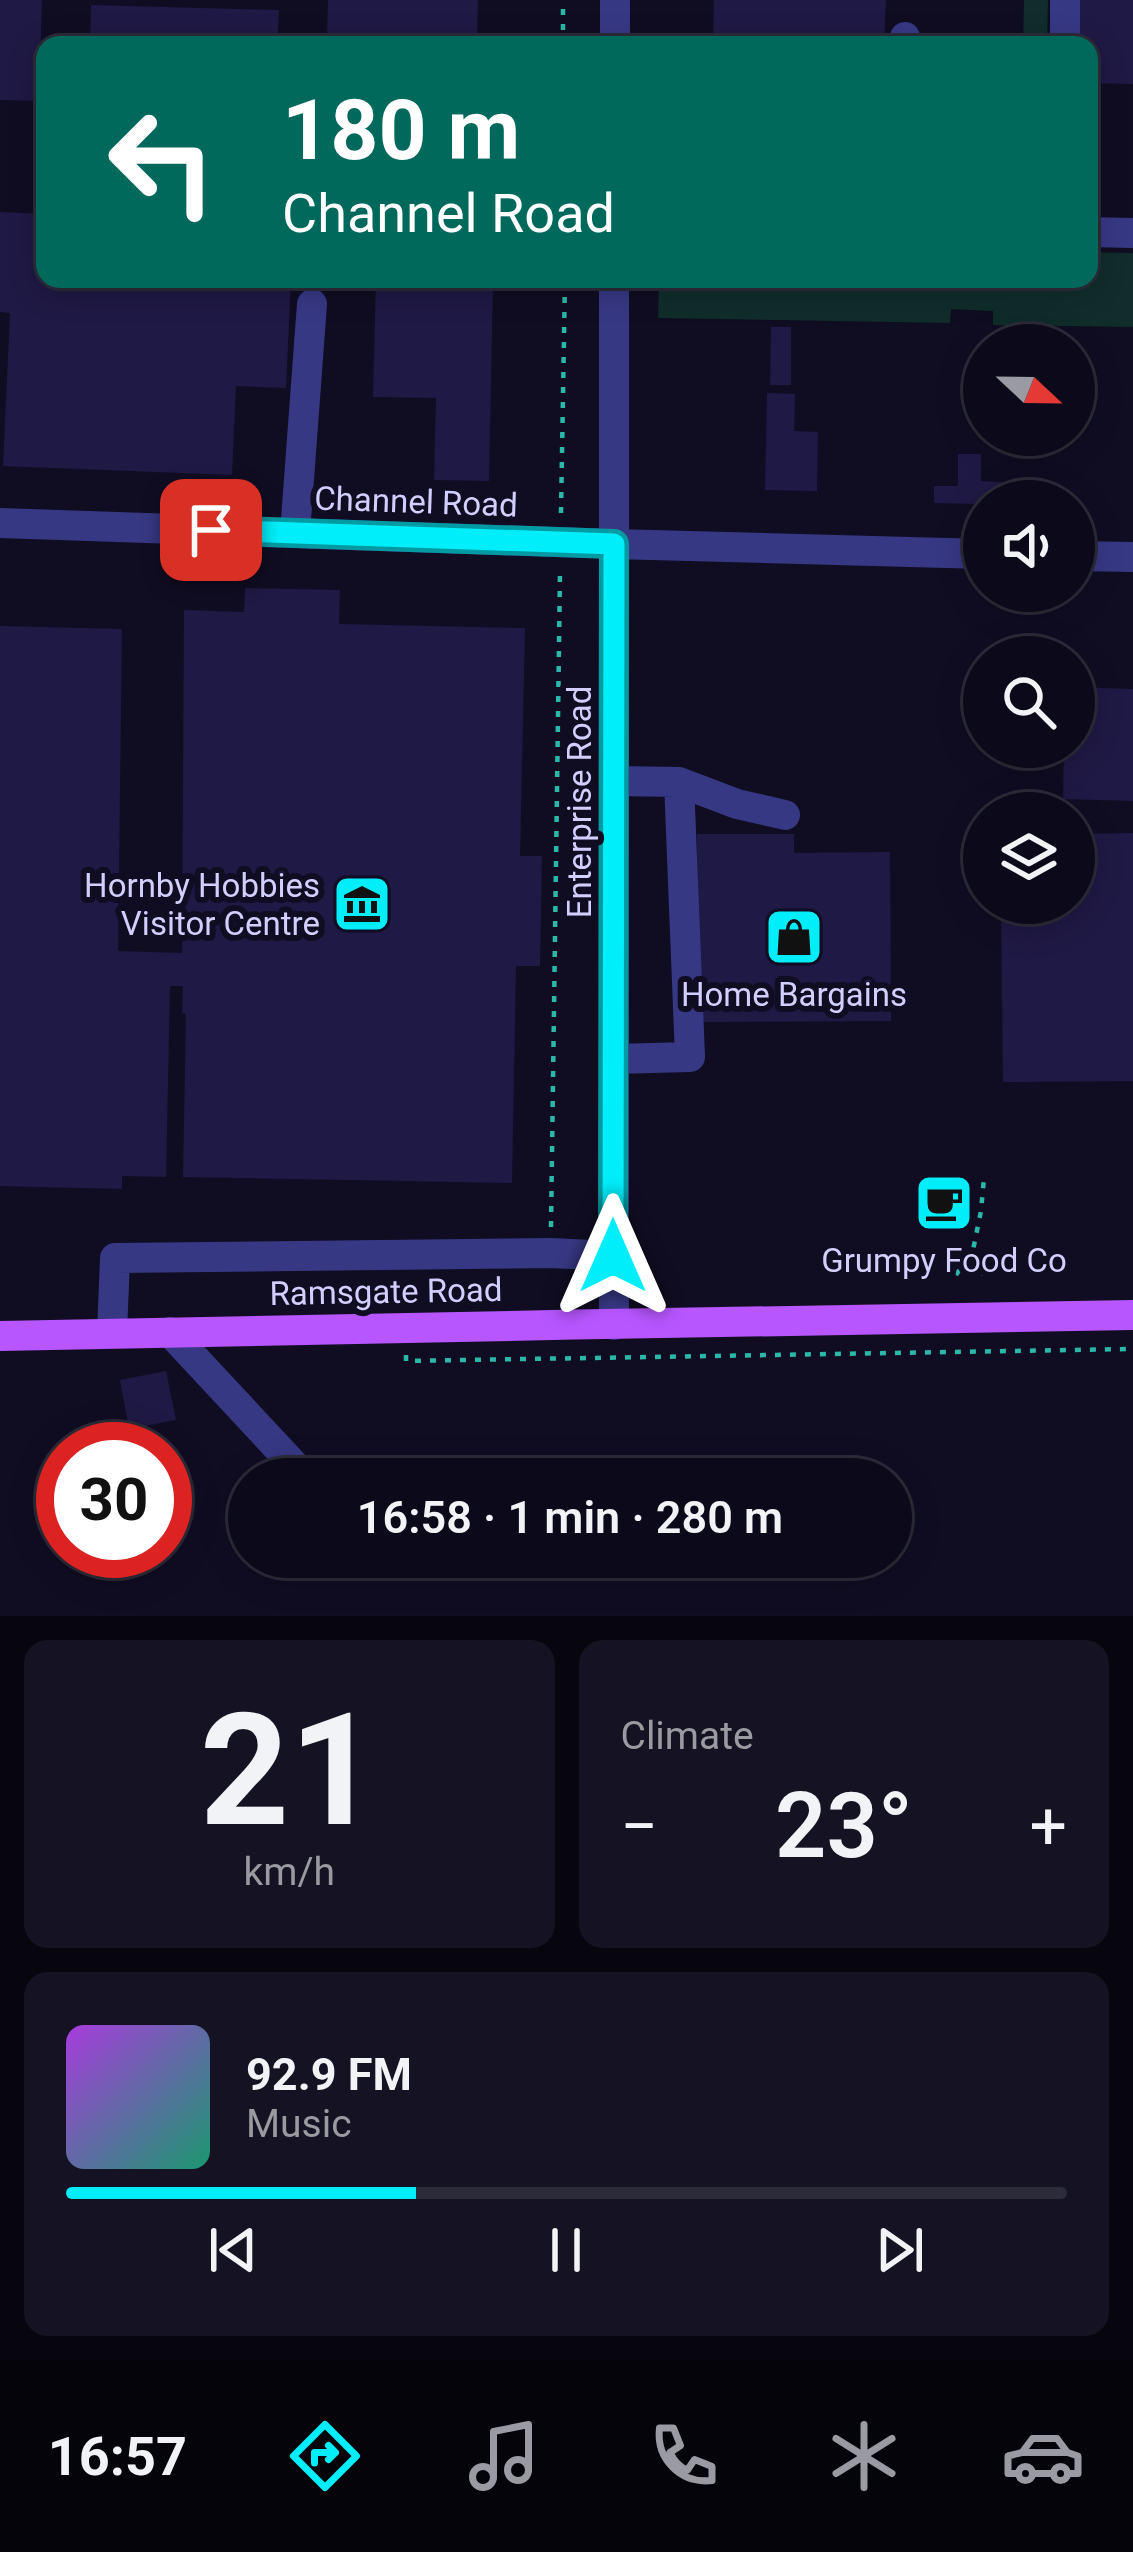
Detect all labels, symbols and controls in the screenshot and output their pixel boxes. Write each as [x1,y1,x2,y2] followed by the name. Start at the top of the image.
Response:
[282,81,520,180] text: 180 m
[84,84,240,240] icon: left
[282,182,615,245] text: Channel Road
[963,324,1095,456] north arrow
[963,324,1095,924] map controls
[314,478,518,525] street label: Channel Road
[160,479,262,581] pin
[963,480,1095,612] button: sound
[178,497,244,563] icon: arrive
[963,636,1095,768] button: search
[560,686,599,918] street label: Enterprise Road
[963,792,1095,924] button: layers
[84,866,320,943] place label: Hornby Hobbies Visitor Centre
[331,873,393,935] museum icon: Hornby Hobbies Visitor Centre
[763,906,825,968] shop icon: Home Bargains
[681,975,907,1014] place label: Home Bargains
[913,1172,975,1234] cafe icon: Grumpy Food Co
[550,1193,676,1319] position arrow
[821,1241,1067,1280] place label: Grumpy Food Co
[269,1270,503,1313] street label: Ramsgate Road
[36,1422,192,1578] speed limit sign: 30
[357,1491,783,1544] text: 16:58 · 1 min · 280 m
[200,1679,379,1862] text: 21
[621,1713,754,1759] text: Climate
[775,1774,913,1879] text: 23°
[621,1788,658,1865] text: −
[1030,1788,1067,1865] text: +
[243,1849,335,1895] text: km/h
[246,2048,412,2101] text: 92.9 FM
[246,2101,352,2147] text: Music
[200,2217,266,2283] icon: previous
[533,2217,599,2283] icon: pause
[867,2217,933,2283] icon: next
[283,2414,367,2498] icon: directions
[462,2414,546,2498] icon: music
[642,2414,726,2498] icon: phone
[822,2414,906,2498] icon: climate
[1001,2414,1085,2498] icon: car
[48,2425,187,2488] text: 16:57

